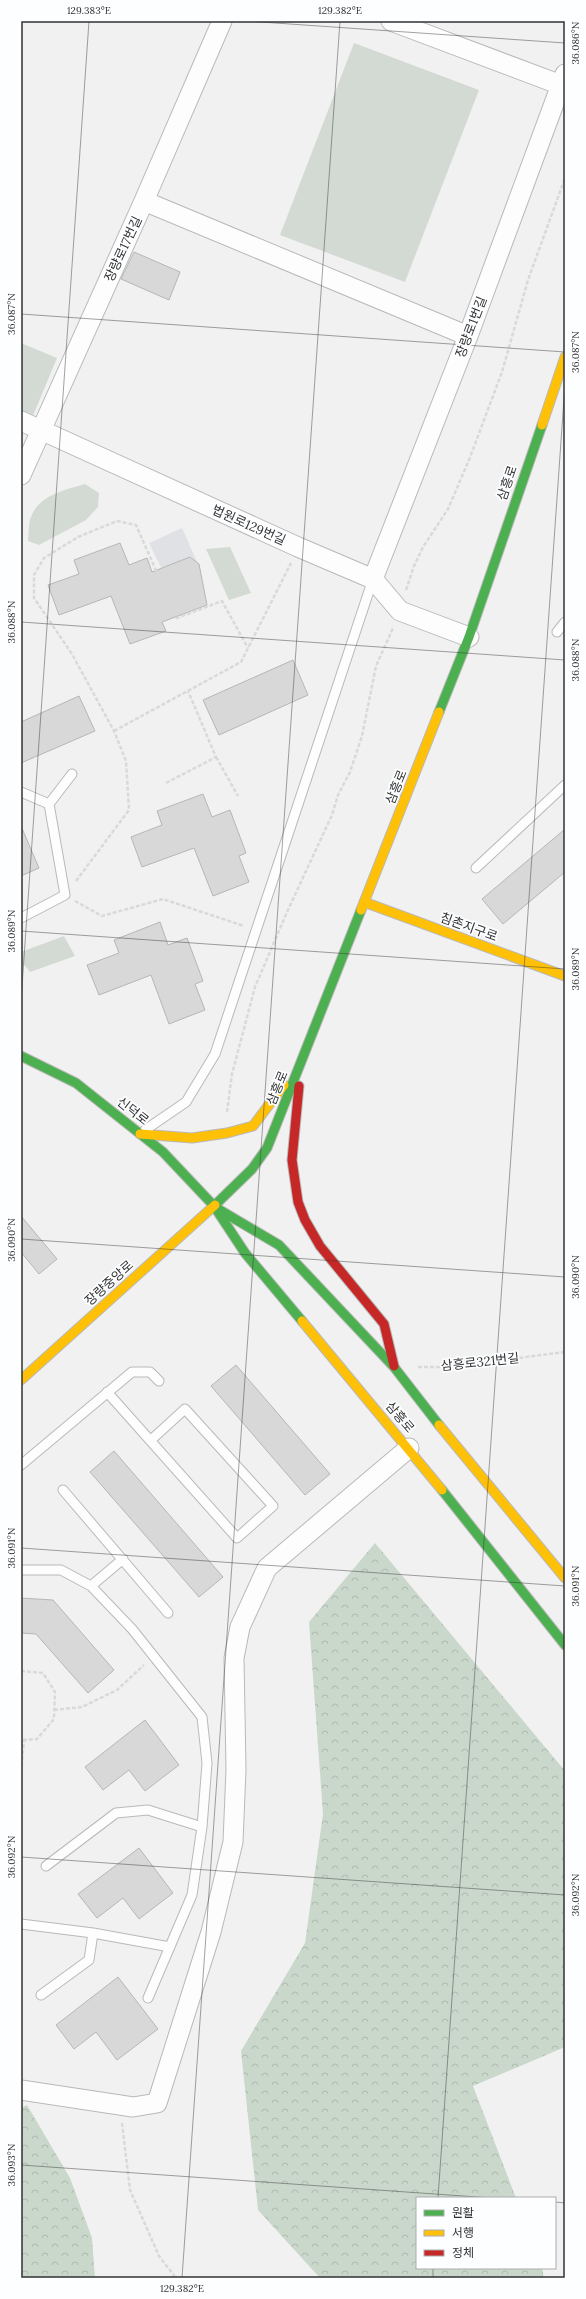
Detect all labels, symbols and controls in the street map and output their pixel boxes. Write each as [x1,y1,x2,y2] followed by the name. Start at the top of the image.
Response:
[67,4,111,17] text: 129.383°E
[318,4,362,17] text: 129.382°E
[569,21,582,64] text: 36.086°N
[100,213,146,285] street label: 장량로17번길
[5,293,18,335] text: 36.087°N
[451,294,491,360] street label: 장량로1번길
[569,331,582,373] text: 36.087°N
[493,463,521,503] street label: 삼흥로
[209,501,289,549] street label: 법원로129번길
[5,600,18,643] text: 36.088°N
[569,638,582,681] text: 36.088°N
[381,767,411,807] street label: 삼흥로
[5,909,18,952] text: 36.089°N
[438,909,500,945] street label: 침촌지구로
[569,947,582,990] text: 36.089°N
[262,1068,292,1108] street label: 삼흥로
[114,1093,152,1129] street label: 신덕로
[5,1218,18,1262] text: 36.090°N
[569,1255,582,1299] text: 36.090°N
[81,1257,137,1309] street label: 장량중앙로
[440,1349,520,1375] street label: 삼흥로321번길
[382,1398,418,1436] street label: 삼흥로
[5,1527,18,1568] text: 36.091°N
[569,1565,582,1606] text: 36.091°N
[5,1835,18,1878] text: 36.092°N
[569,1873,582,1916] text: 36.092°N
[5,2143,18,2186] text: 36.093°N
[416,2197,556,2269] legend
[452,2205,474,2220] text: 원활
[452,2225,474,2240] text: 서행
[452,2245,474,2260] text: 정체
[160,2282,204,2295] text: 129.382°E

